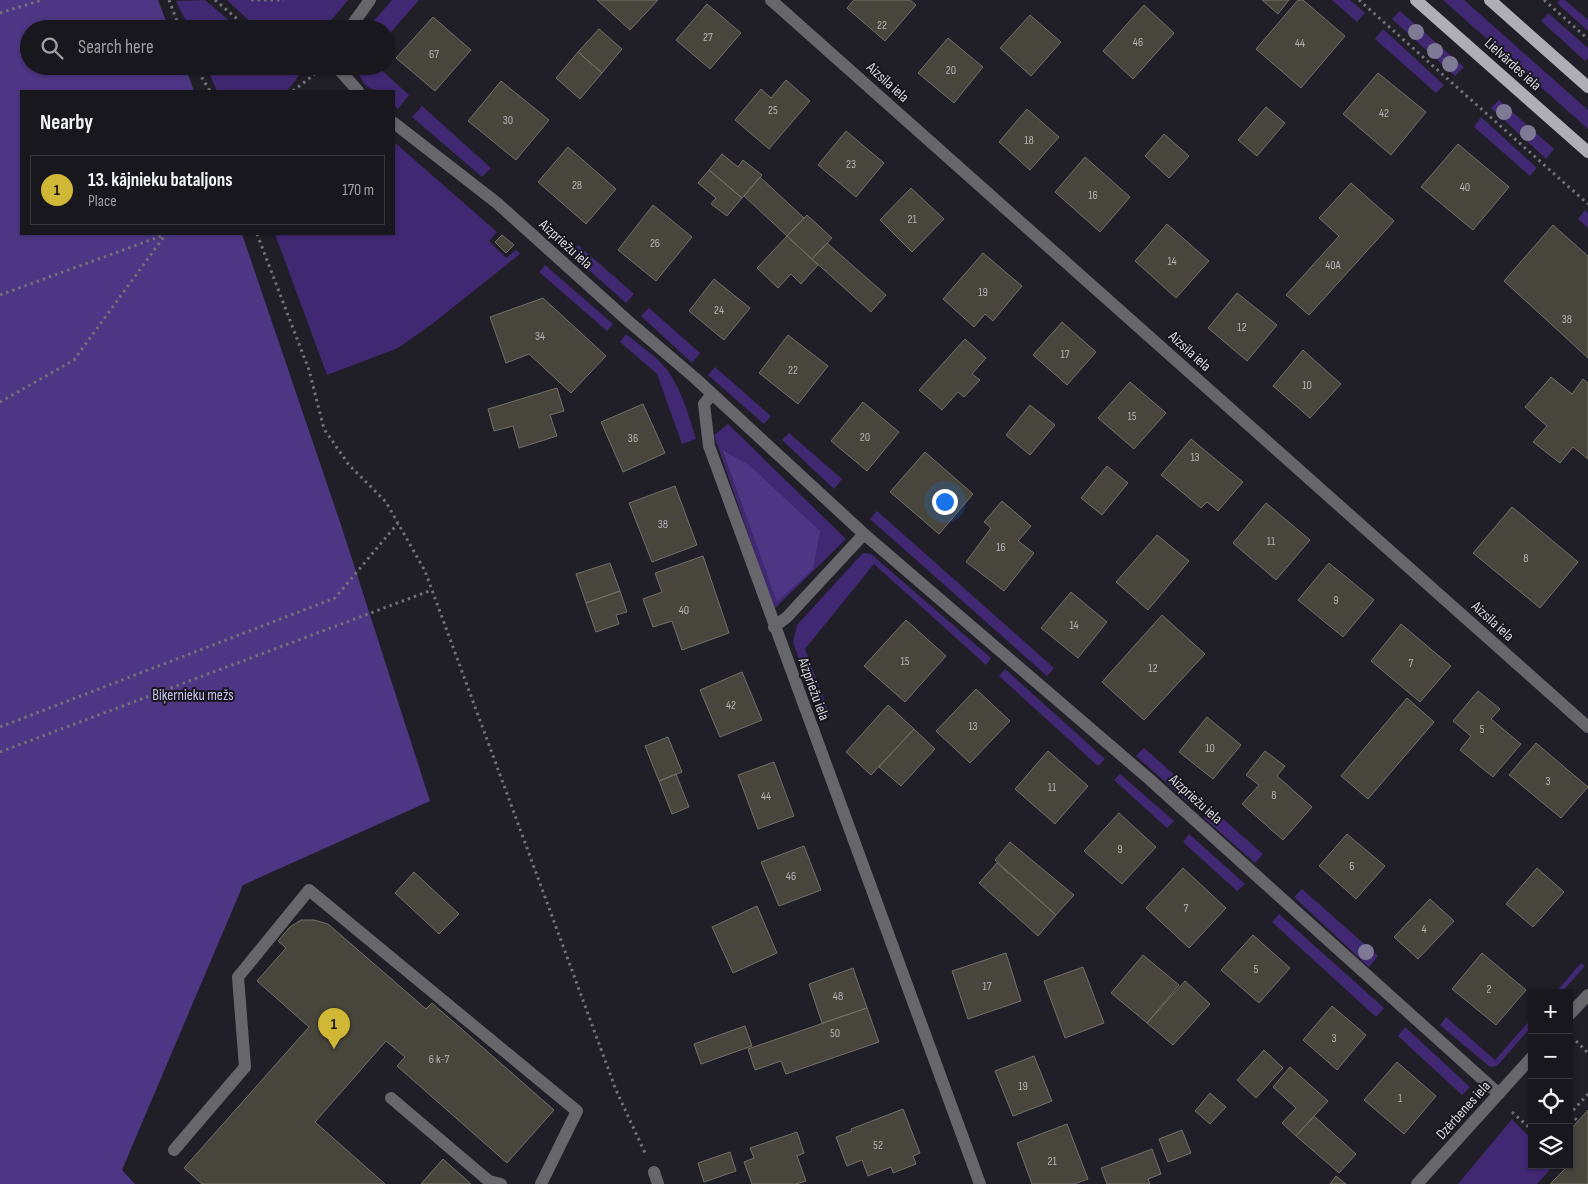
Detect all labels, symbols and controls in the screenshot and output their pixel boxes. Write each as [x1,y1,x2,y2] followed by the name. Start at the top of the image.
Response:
[877,18,887,33] house number: 22
[20,20,395,75] search box
[703,30,713,45] house number: 27
[38,34,66,62] icon: search
[1480,34,1545,95] street label: Lielvārdes iela
[1133,35,1143,50] house number: 46
[78,36,154,59] text: Search here
[1295,36,1305,51] house number: 44
[429,47,439,62] house number: 67
[862,58,913,107] street label: Aizsila iela
[946,63,956,78] house number: 20
[768,103,778,118] house number: 25
[1379,106,1389,121] house number: 42
[40,110,93,135] text: Nearby
[503,113,513,128] house number: 30
[1024,133,1034,148] house number: 18
[846,157,856,172] house number: 23
[88,169,232,192] text: 13. kājnieku bataljons
[572,178,582,193] house number: 28
[1460,180,1470,195] house number: 40
[54,181,60,200] text: 1
[342,181,374,200] text: 170 m
[1088,188,1098,203] house number: 16
[88,192,117,211] text: Place
[907,212,917,227] house number: 21
[534,215,596,273] street label: Aizpriežu iela
[650,236,660,251] house number: 26
[1167,254,1177,269] house number: 14
[1325,258,1342,273] house number: 40A
[978,285,988,300] house number: 19
[714,303,724,318] house number: 24
[1562,312,1572,327] house number: 38
[1237,320,1247,335] house number: 12
[1164,327,1215,376] street label: Aizsila iela
[535,329,545,344] house number: 34
[1061,347,1070,362] house number: 17
[788,363,798,378] house number: 22
[1302,378,1312,393] house number: 10
[1127,409,1137,424] house number: 15
[860,430,870,445] house number: 20
[628,431,638,446] house number: 36
[1190,450,1200,465] house number: 13
[932,489,958,515] your location
[658,517,668,532] house number: 38
[1267,534,1276,549] house number: 11
[996,540,1006,555] house number: 16
[1523,551,1529,566] house number: 8
[1333,593,1339,608] house number: 9
[1467,597,1518,646] street label: Aizsila iela
[679,603,689,618] house number: 40
[1069,618,1079,633] house number: 14
[793,654,834,723] street label: Aizpriežu iela
[900,654,910,669] house number: 15
[1409,656,1414,671] house number: 7
[1148,661,1158,676] house number: 12
[152,686,234,705] park label: Biķernieku mežs
[726,698,736,713] house number: 42
[968,719,978,734] house number: 13
[1480,722,1485,737] house number: 5
[1205,741,1215,756] house number: 10
[1164,770,1226,828] street label: Aizpriežu iela
[1545,774,1551,789] house number: 3
[1048,780,1057,795] house number: 11
[1271,788,1277,803] house number: 8
[761,789,771,804] house number: 44
[1117,842,1123,857] house number: 9
[1349,859,1355,874] house number: 6
[786,869,796,884] house number: 46
[1184,901,1189,916] house number: 7
[1421,922,1427,937] house number: 4
[1254,962,1259,977] house number: 5
[983,979,992,994] house number: 17
[1487,982,1492,997] house number: 2
[833,989,843,1004] house number: 48
[1528,989,1573,1169] map controls
[1528,989,1573,1034] button: +
[318,1008,350,1049] pin: 1
[830,1026,840,1041] house number: 50
[1331,1031,1337,1046] house number: 3
[1528,1034,1573,1079] button: −
[429,1052,449,1067] house number: 6 k-7
[1432,1077,1495,1144] street label: Dzērbenes iela
[1018,1079,1028,1094] house number: 19
[1528,1079,1573,1124] button: locate
[1398,1091,1403,1106] house number: 1
[1528,1124,1573,1169] button: layers
[873,1138,883,1153] house number: 52
[1047,1154,1057,1169] house number: 21

